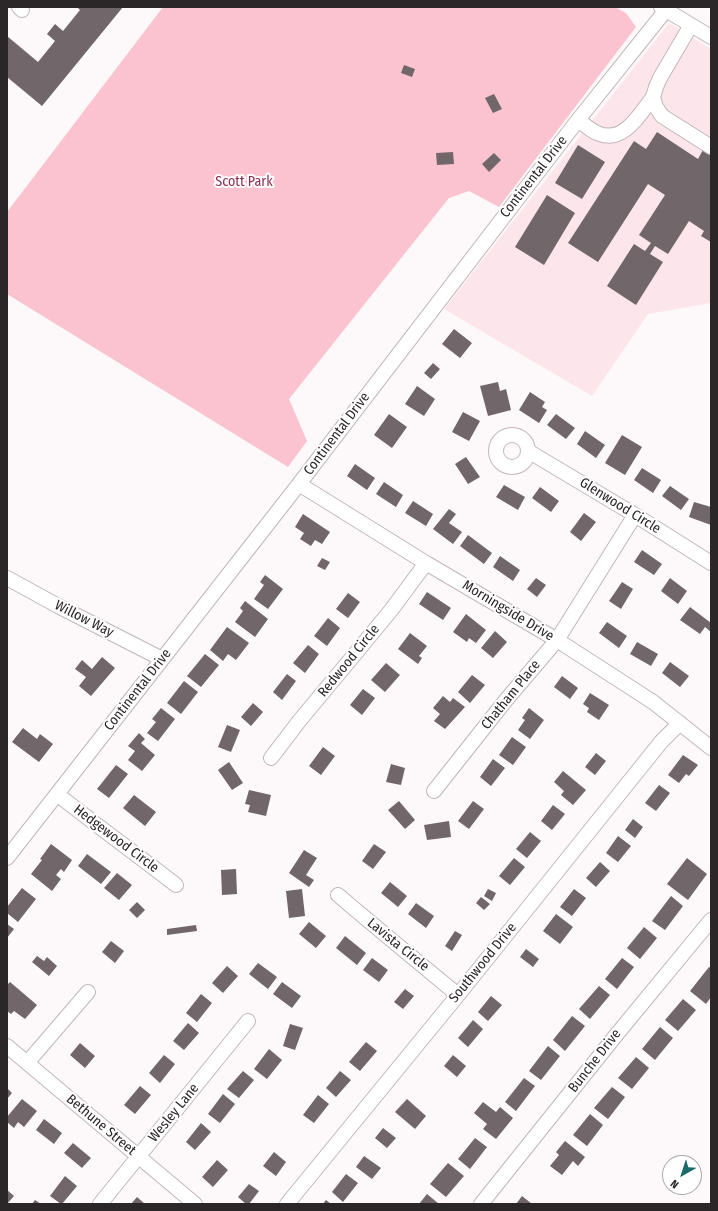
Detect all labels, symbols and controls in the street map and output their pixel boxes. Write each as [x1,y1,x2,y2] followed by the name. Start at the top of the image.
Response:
[497,133,571,221] street label: Continental Drive
[215,174,273,190] park label: Scott Park
[300,389,374,479] street label: Continental Drive
[576,474,664,538] street label: Glenwood Circle
[459,577,557,645] street label: Morningside Drive
[52,597,116,641] street label: Willow Way
[315,621,383,701] street label: Redwood Circle
[101,646,175,734] street label: Continental Drive
[478,657,544,733] street label: Chatham Place
[70,801,162,877] street label: Hedgewood Circle
[364,915,432,975] street label: Lavista Circle
[446,920,520,1006] street label: Southwood Drive
[565,1026,625,1096] street label: Bunche Drive
[145,1080,203,1146] street label: Wesley Lane
[63,1091,139,1159] street label: Bethune Street
[662,1155,702,1195] north arrow
[668,1177,681,1191] text: N

